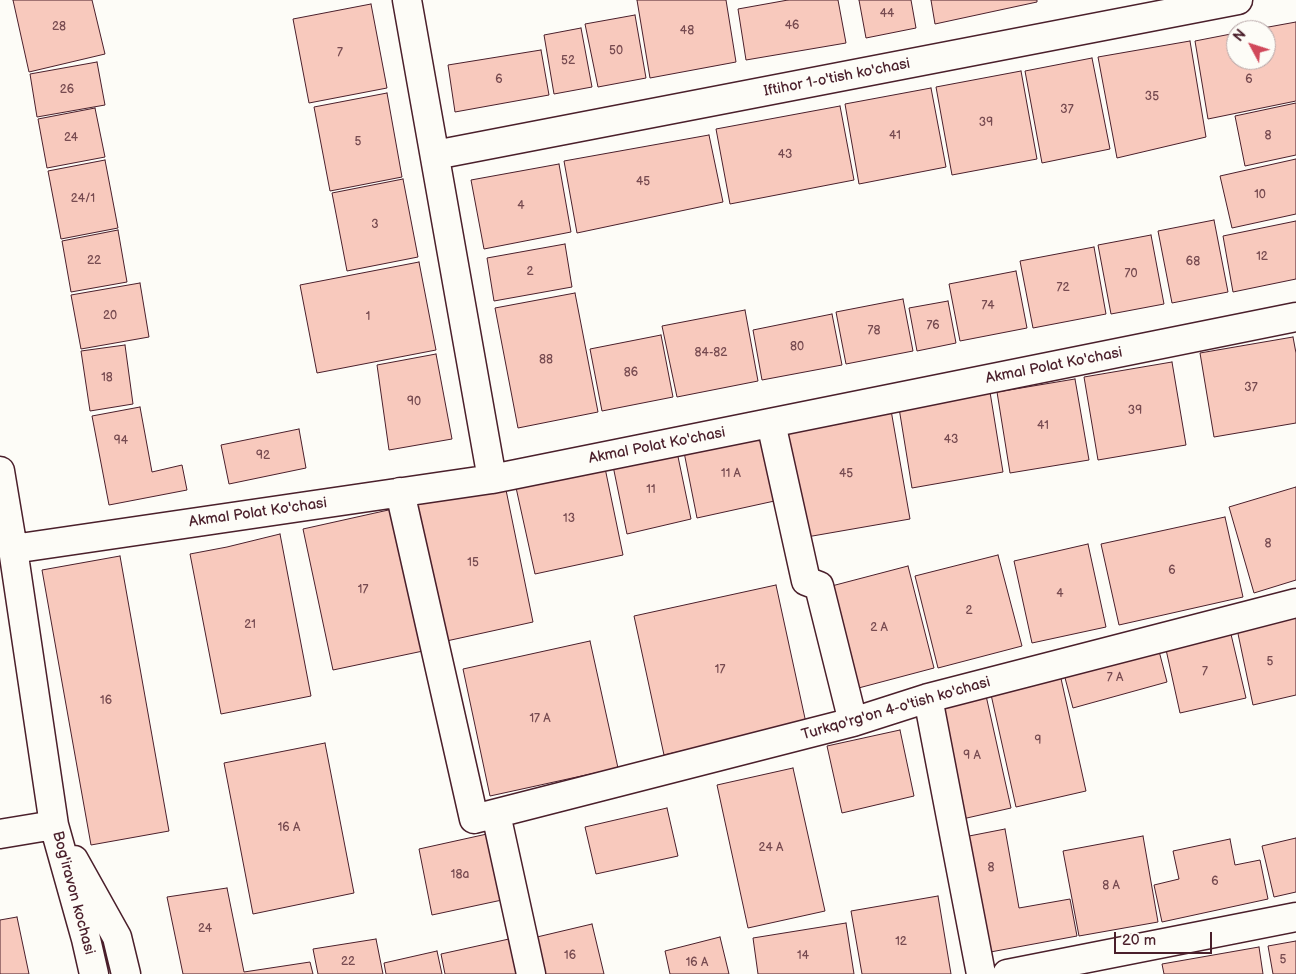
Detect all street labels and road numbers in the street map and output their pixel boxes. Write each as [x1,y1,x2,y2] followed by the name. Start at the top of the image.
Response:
[762,55,912,101] street label: Iftihor 1-o'tish ko'chasi
[984,344,1124,388] street label: Akmal Polat Ko'chasi
[587,424,727,468] street label: Akmal Polat Ko'chasi
[188,494,328,532] street label: Akmal Polat Ko'chasi
[800,673,992,745] street label: Turkqo'rg'on 4-o'tish ko'chasi
[48,829,98,957] street label: Bog'iravon kochasi

